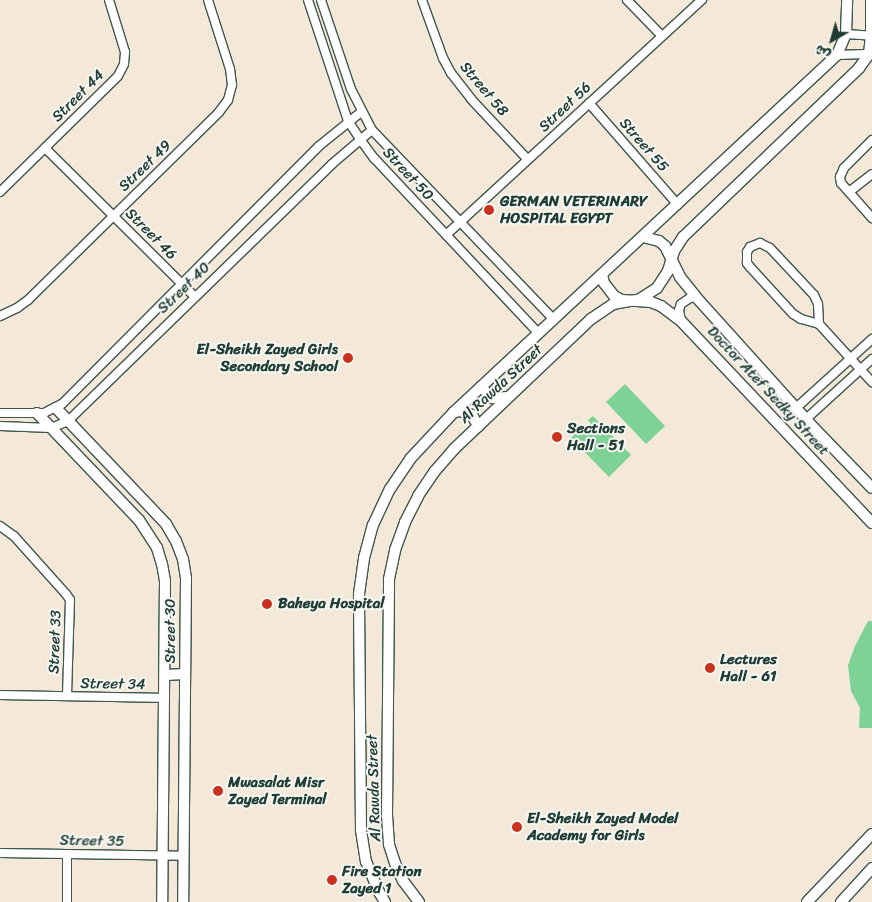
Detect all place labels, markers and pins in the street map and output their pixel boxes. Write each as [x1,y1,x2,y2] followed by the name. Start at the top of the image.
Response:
[500,192,647,227] place label: GERMAN VETERINARY HOSPITAL EGYPT
[482,203,496,217] marker: GERMAN VETERINARY HOSPITAL EGYPT
[197,340,338,375] place label: El-Sheikh Zayed Girls Secondary School
[342,352,354,364] marker: El-Sheikh Zayed Girls Secondary School
[567,419,625,454] place label: Sections Hall - 51
[551,431,563,443] marker: Sections Hall - 51
[278,595,385,613] place label: Baheya Hospital
[260,597,274,611] marker: Baheya Hospital
[720,650,777,685] place label: Lectures Hall - 61
[704,662,716,674] marker: Lectures Hall - 61
[228,773,327,808] place label: Mwasalat Misr Zayed Terminal
[212,785,224,797] marker: Mwasalat Misr Zayed Terminal
[527,809,678,844] place label: El-Sheikh Zayed Model Academy for Girls
[511,821,523,833] marker: El-Sheikh Zayed Model Academy for Girls
[342,862,422,897] place label: Fire Station Zayed 1
[326,874,338,886] marker: Fire Station Zayed 1

